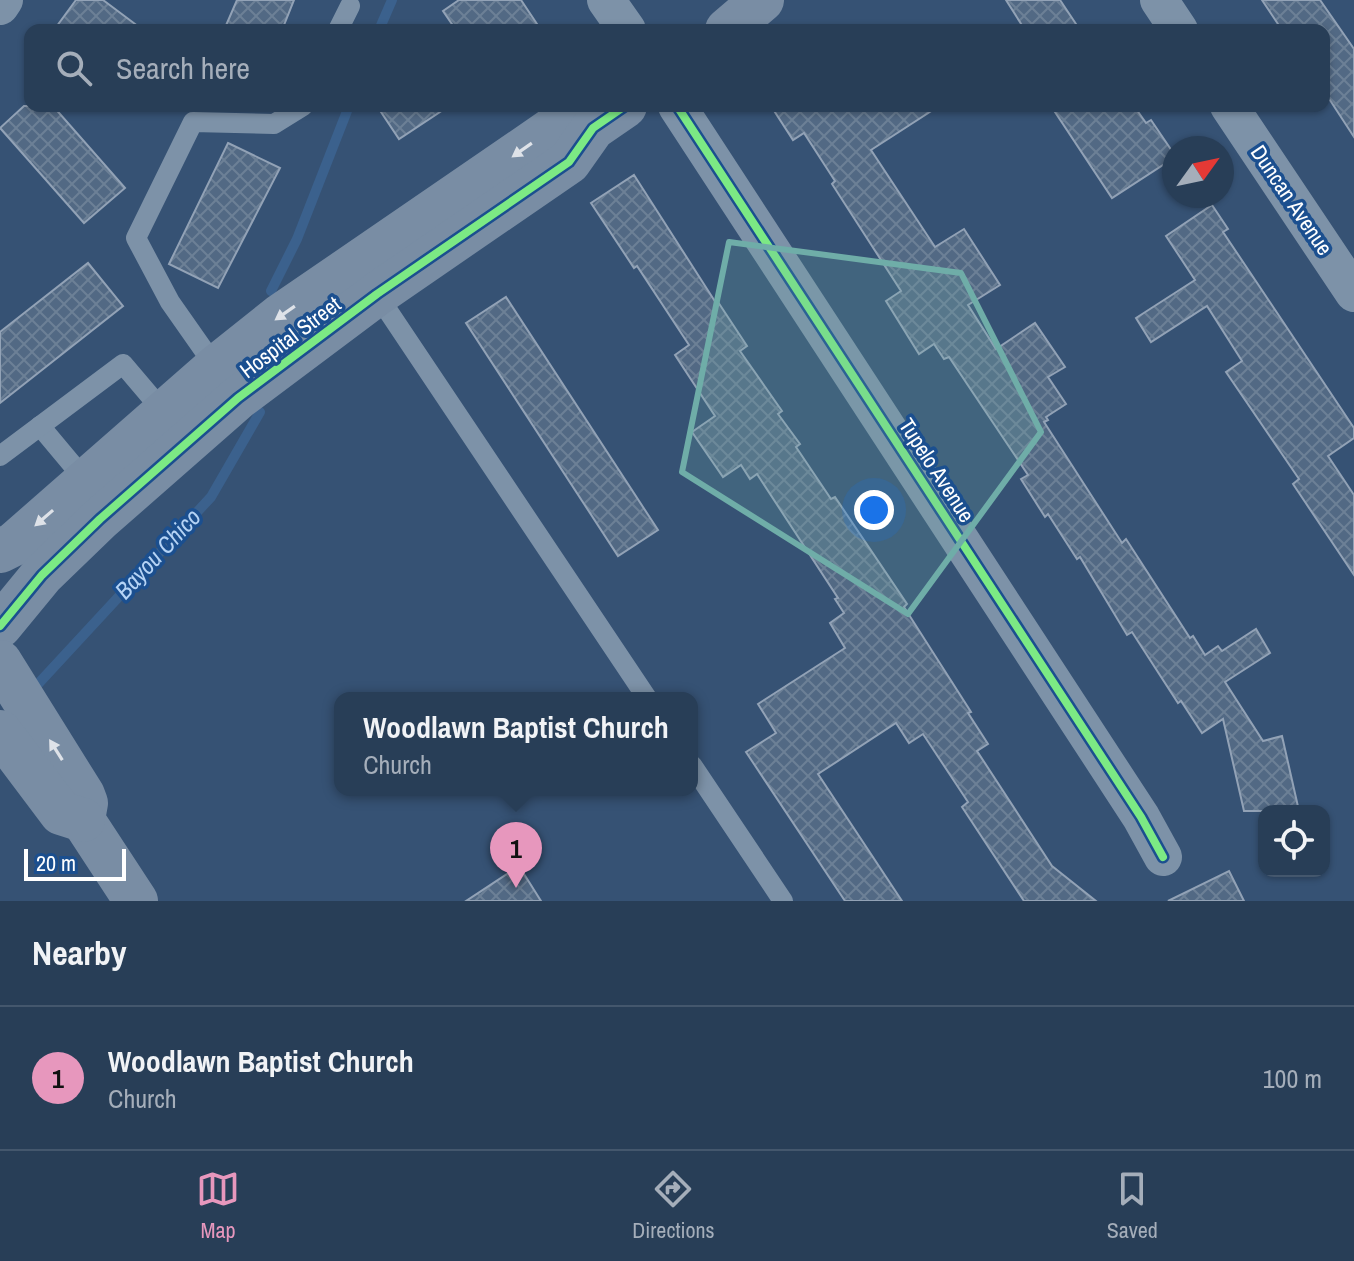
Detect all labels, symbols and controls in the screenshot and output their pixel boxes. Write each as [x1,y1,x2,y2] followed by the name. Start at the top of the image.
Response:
[24,24,1330,112] search box
[52,46,96,90] icon: search
[116,48,250,88] text: Search here
[1162,136,1234,208] north arrow
[1244,139,1340,261] street label: Duncan Avenue
[512,142,533,157] one-way arrow
[233,289,347,385] street label: Hospital Street
[274,305,295,320] one-way arrow
[892,412,982,528] street label: Tupelo Avenue
[854,490,894,530] your location
[107,501,207,605] water label: Bayou Chico
[34,508,54,526] one-way arrow
[334,692,698,796] popup
[363,707,669,747] text: Woodlawn Baptist Church
[49,739,63,761] one-way arrow
[363,747,432,782] text: Church
[1258,805,1330,877] map controls
[1258,805,1330,877] button: locate
[490,822,542,888] pin: 1
[24,845,126,881] scale bar
[36,848,76,878] text: 20 m
[32,930,127,976] text: Nearby
[108,1041,414,1081] text: Woodlawn Baptist Church
[52,1061,64,1096] text: 1
[1263,1061,1322,1096] text: 100 m
[108,1081,177,1116] text: Church
[196,1167,240,1245] tab: Map
[632,1167,715,1245] tab: Directions
[1107,1167,1158,1245] tab: Saved

